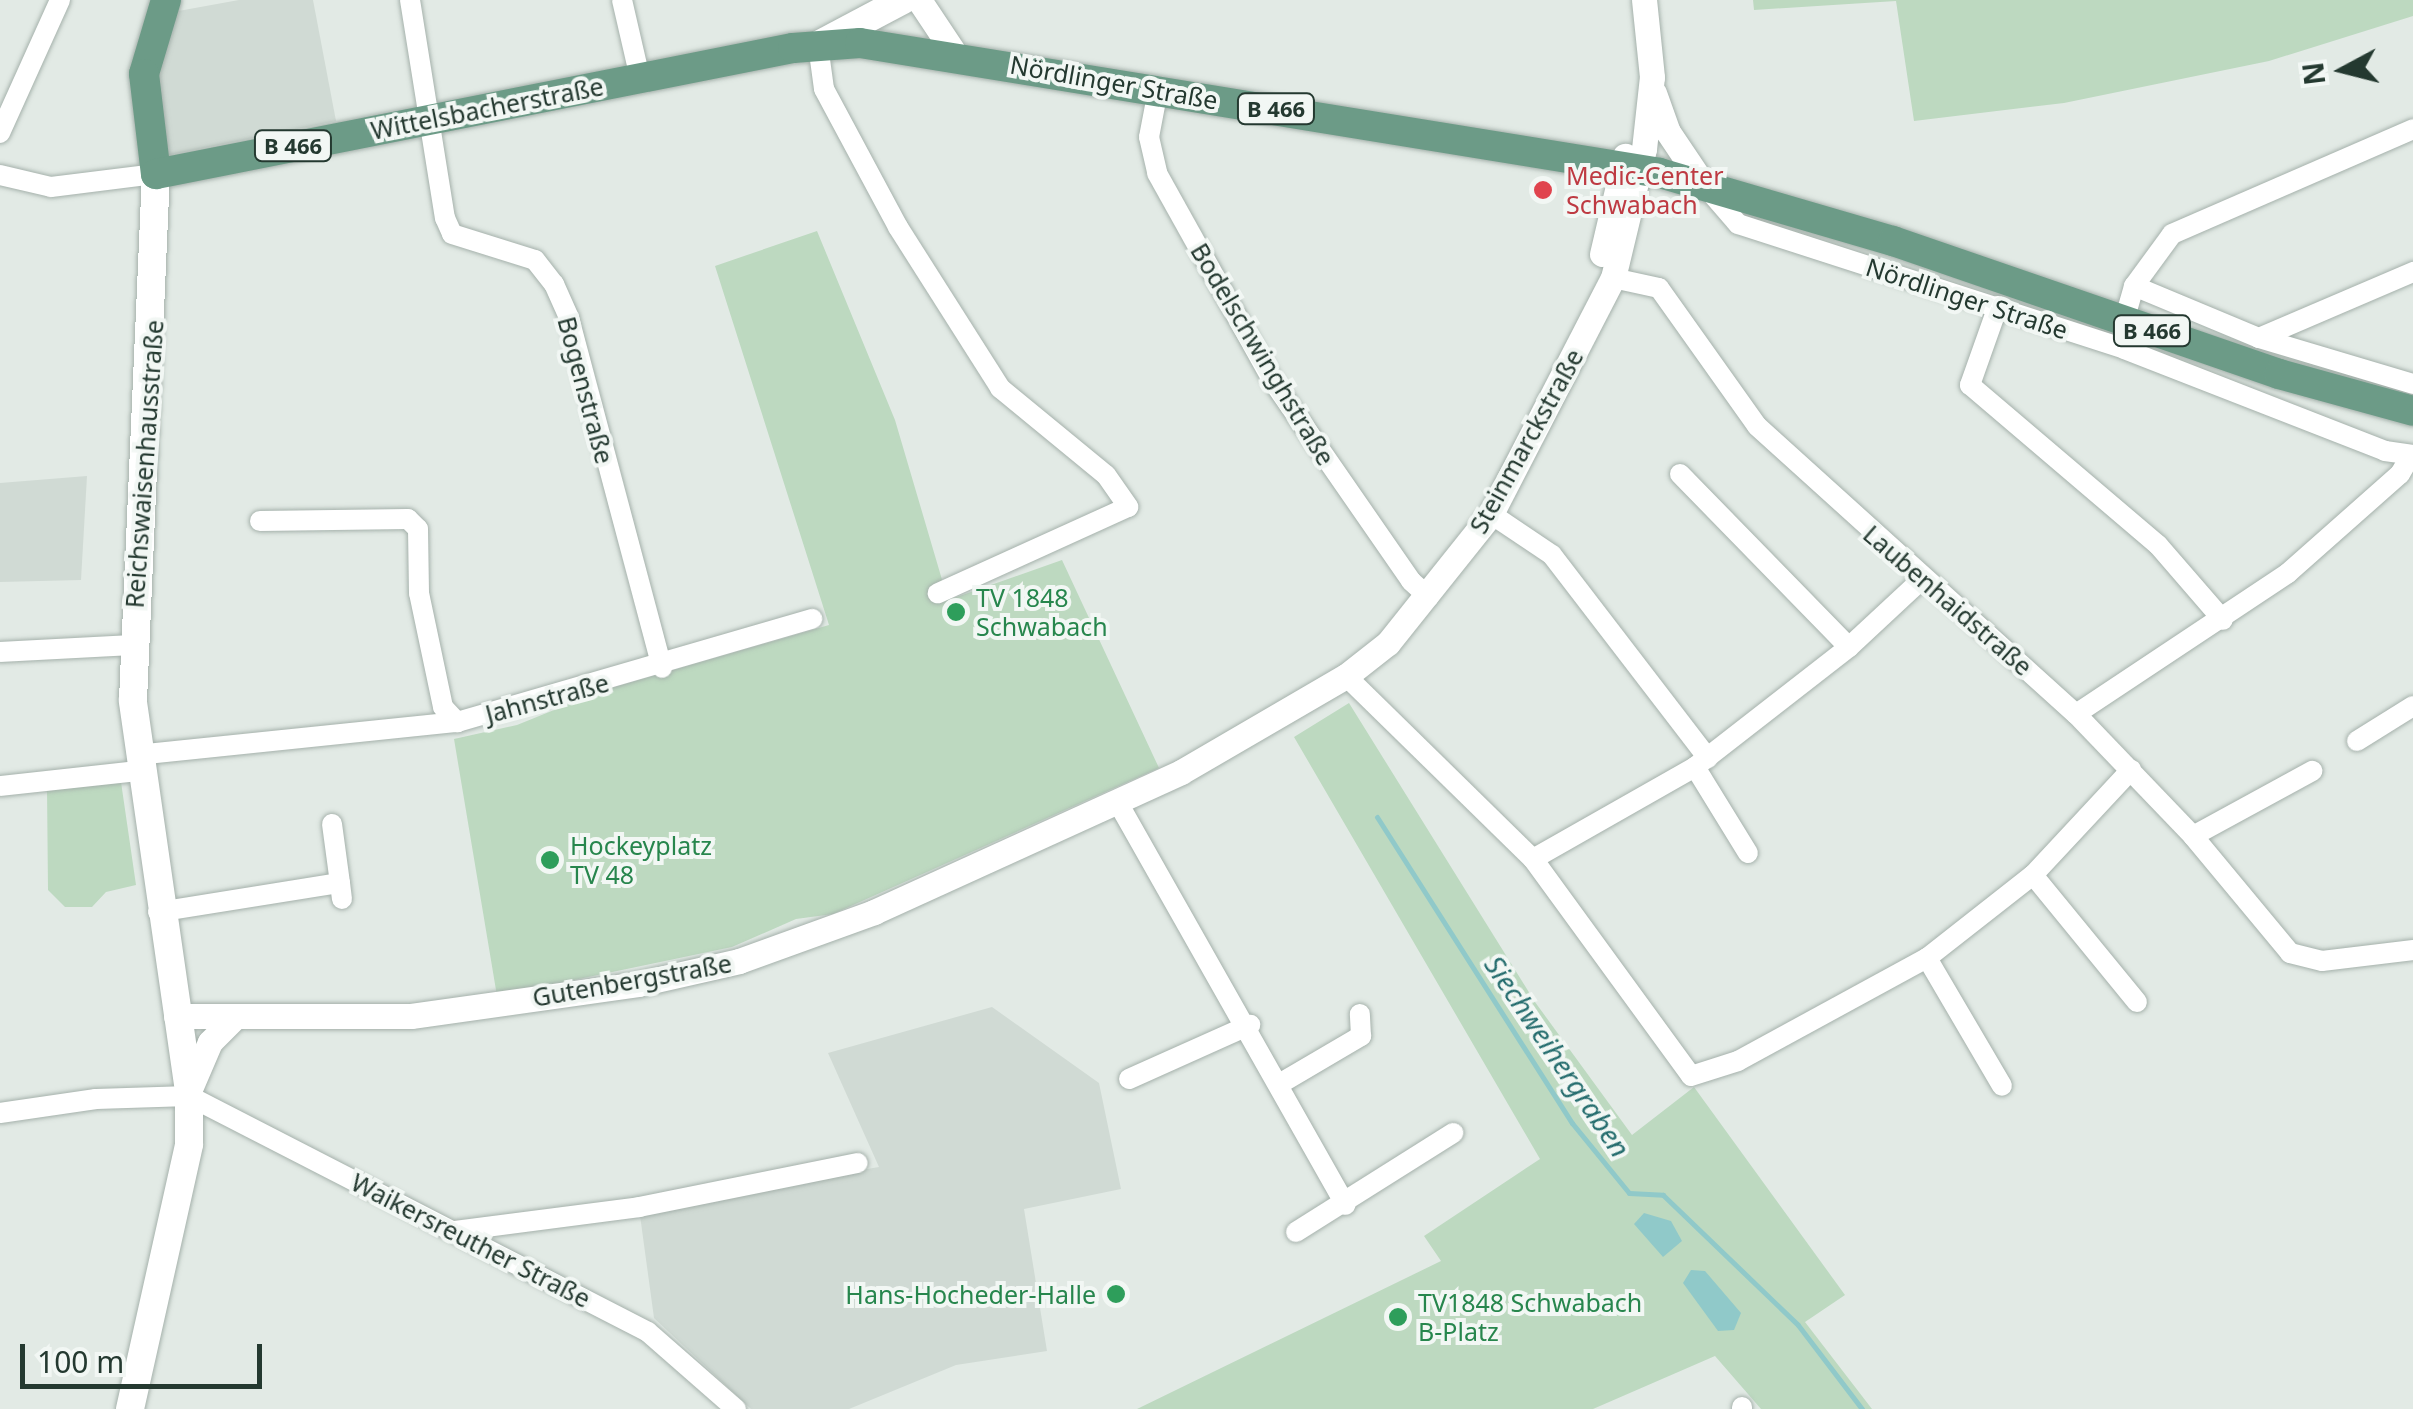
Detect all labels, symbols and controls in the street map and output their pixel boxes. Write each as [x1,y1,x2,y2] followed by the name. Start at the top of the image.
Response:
[2293,20,2393,120] north arrow
[1008,49,1220,115] street label: Nördlinger Straße
[2293,60,2333,87] text: N
[368,71,606,145] street label: Wittelsbacherstraße
[1236,92,1316,126] road number: B 466
[253,129,333,163] road number: B 466
[1566,161,1723,220] place label: Medic-Center Schwabach
[1530,177,1556,203] marker: Medic-Center Schwabach
[1185,237,1341,471] street label: Bodelschwinghstraße
[1862,251,2072,345] street label: Nördlinger Straße
[552,313,620,467] street label: Bogenstraße
[2112,314,2192,348] road number: B 466
[119,319,169,609] street label: Reichswaisenhausstraße
[1463,344,1589,538] street label: Steinmarckstraße
[1858,519,2038,681] street label: Laubenhaidstraße
[976,583,1108,642] place label: TV 1848 Schwabach
[945,601,967,623] marker: TV 1848 Schwabach
[482,667,612,729] street label: Jahnstraße
[570,831,712,890] place label: Hockeyplatz TV 48
[539,849,561,871] marker: Hockeyplatz TV 48
[530,948,734,1012] street label: Gutenbergstraße
[1478,949,1638,1163] water label: Siechweihergraben
[346,1167,596,1313] street label: Waikersreuther Straße
[845,1279,1096,1309] place label: Hans-Hocheder-Halle
[1105,1283,1127,1305] marker: Hans-Hocheder-Halle
[1418,1288,1642,1347] place label: TV1848 Schwabach B-Platz
[1387,1306,1409,1328] marker: TV1848 Schwabach B-Platz
[25,1324,268,1386] scale bar
[37,1341,124,1382] text: 100 m

